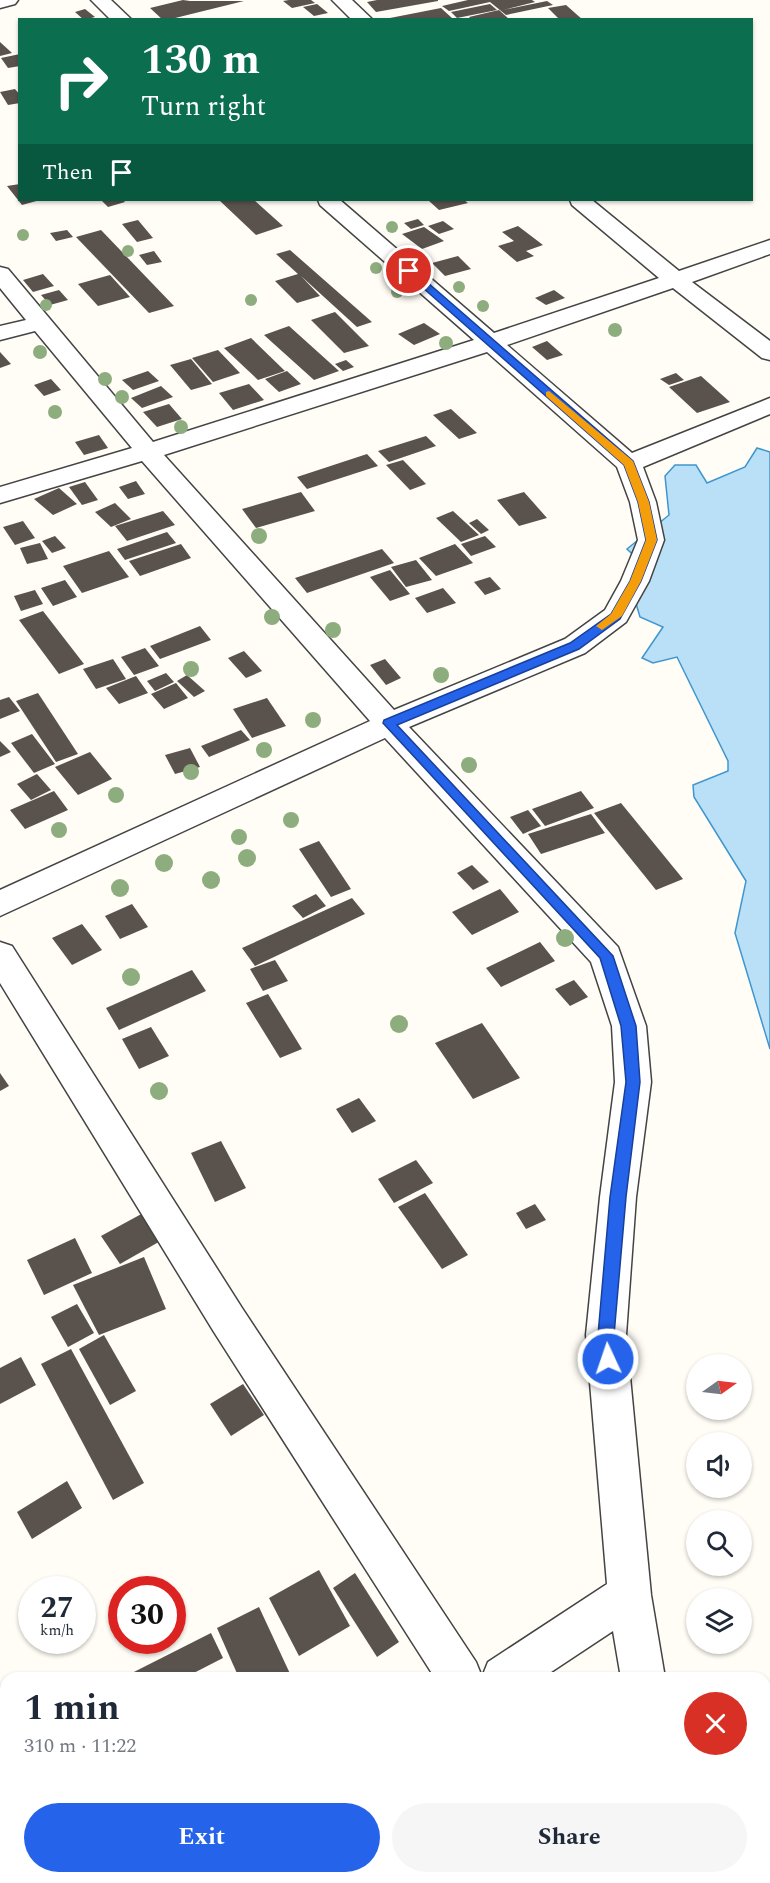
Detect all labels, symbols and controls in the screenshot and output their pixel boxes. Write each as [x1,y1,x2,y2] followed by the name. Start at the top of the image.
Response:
[141,29,260,92] text: 130 m
[42,42,120,120] icon: right
[141,86,266,128] text: Turn right
[42,156,93,189] text: Then
[105,156,138,189] icon: arrive
[383,245,434,296] pin
[392,254,425,287] icon: arrive
[576,1327,640,1391] position arrow
[686,1354,752,1420] north arrow
[686,1354,752,1654] map controls
[686,1432,752,1498] button: sound
[686,1510,752,1576] button: search
[108,1576,186,1654] speed limit sign: 30
[40,1585,74,1631] text: 27
[686,1588,752,1654] button: layers
[40,1619,74,1642] text: km/h
[24,1681,120,1736] text: 1 min
[684,1692,747,1755] button: close
[24,1731,136,1761] text: 310 m · 11:22
[24,1803,380,1872] button: Exit
[392,1803,747,1872] button: Share

